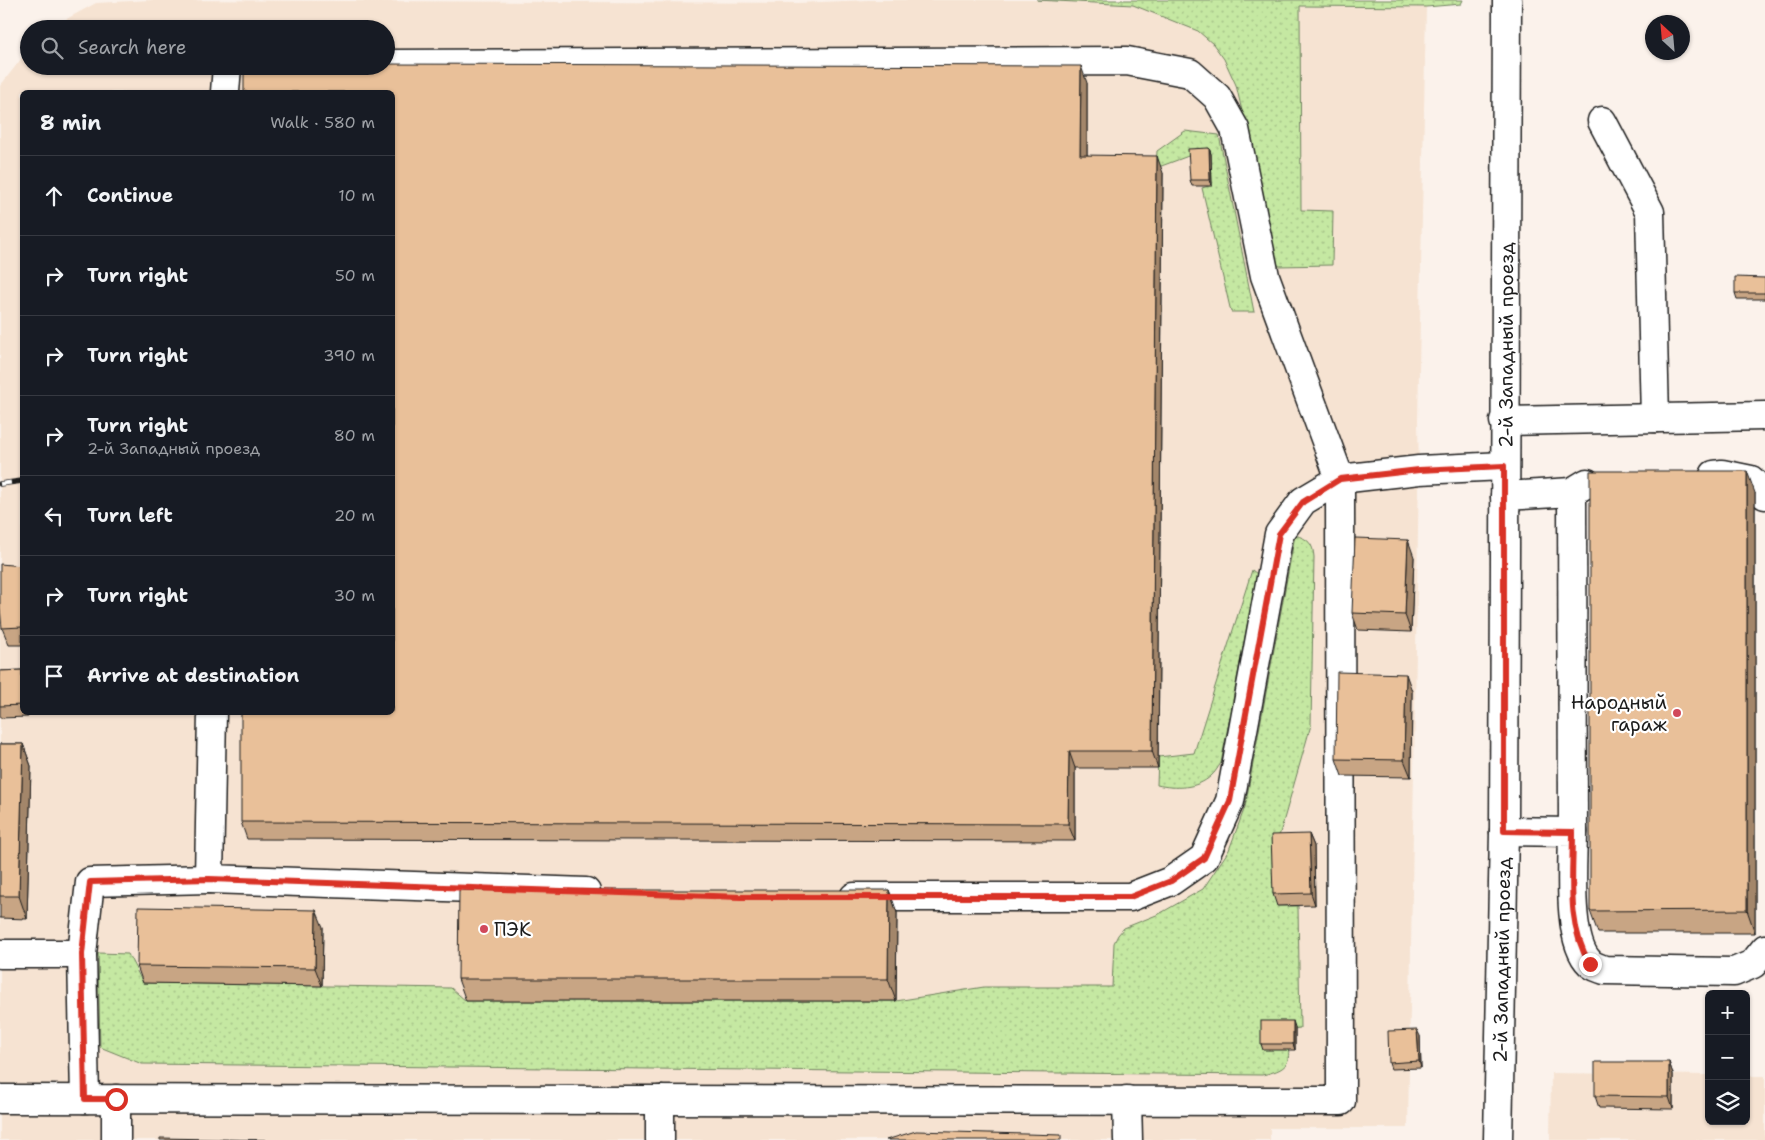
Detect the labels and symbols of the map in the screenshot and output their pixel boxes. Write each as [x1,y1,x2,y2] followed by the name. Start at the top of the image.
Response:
[1645,15,1690,60] north arrow
[1493,242,1519,448] street label: 2-й Западный проезд
[1571,690,1667,737] place label: Народный гараж
[1671,707,1683,719] marker: Народный гараж
[1487,857,1516,1063] street label: 2-й Западный проезд
[494,917,531,942] place label: ПЭК
[478,923,490,935] marker: ПЭК
[1579,953,1602,976] route end
[105,1088,128,1111] route start

